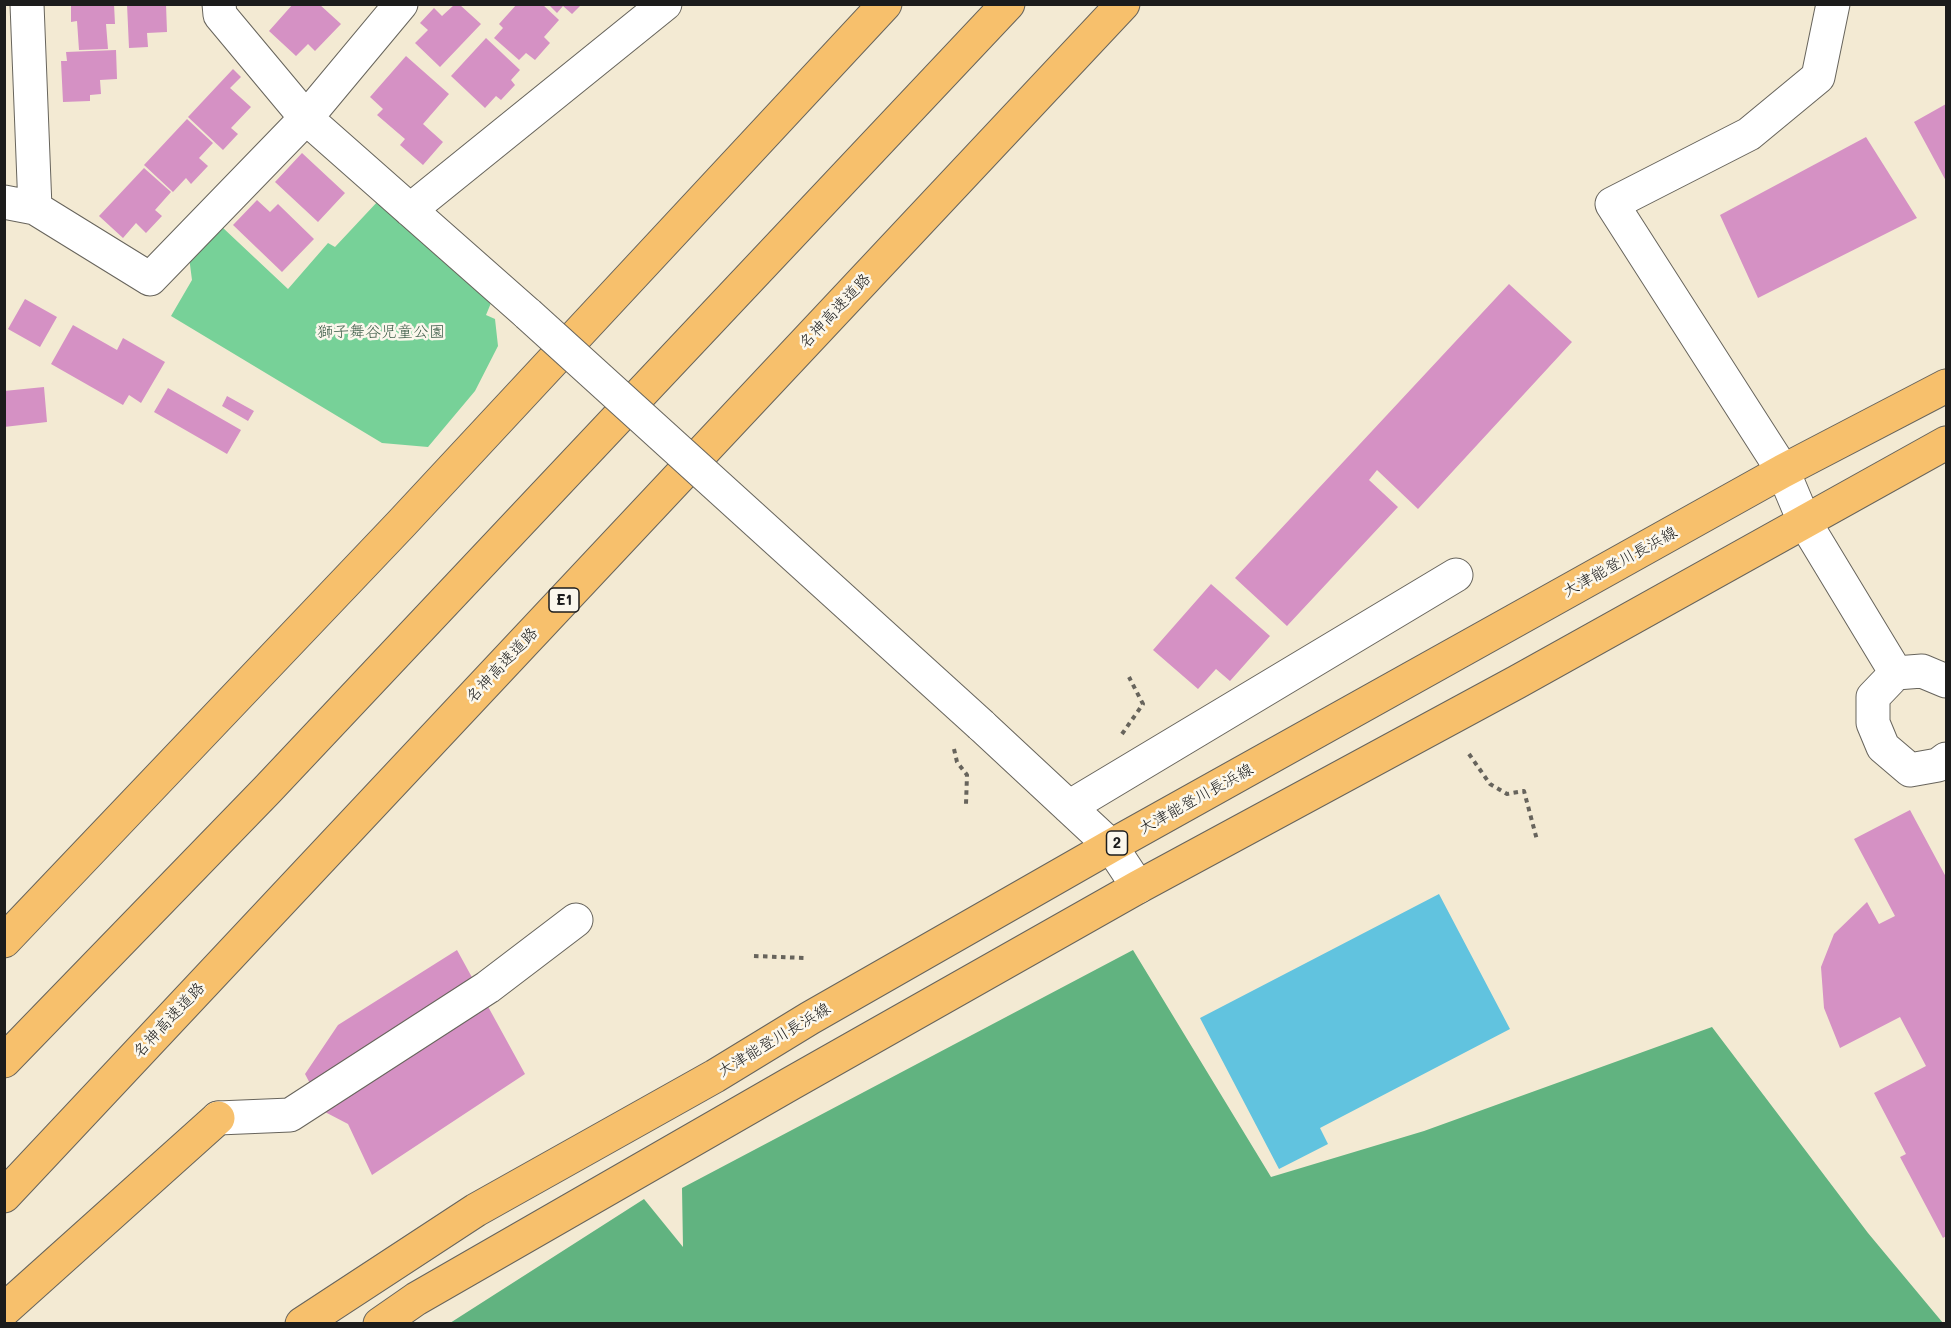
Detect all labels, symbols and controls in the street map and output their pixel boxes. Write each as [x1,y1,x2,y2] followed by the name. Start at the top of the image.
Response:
[795,269,875,353] street label: 名神高速道路
[317,322,445,342] park label: 獅子舞谷児童公園
[1559,523,1681,601] street label: 大津能登川長浜線
[549,588,579,612] road number: E1
[462,623,542,707] street label: 名神高速道路
[1135,760,1257,838] street label: 大津能登川長浜線
[1106,831,1128,855] road number: 2
[129,978,209,1062] street label: 名神高速道路
[714,999,834,1081] street label: 大津能登川長浜線

